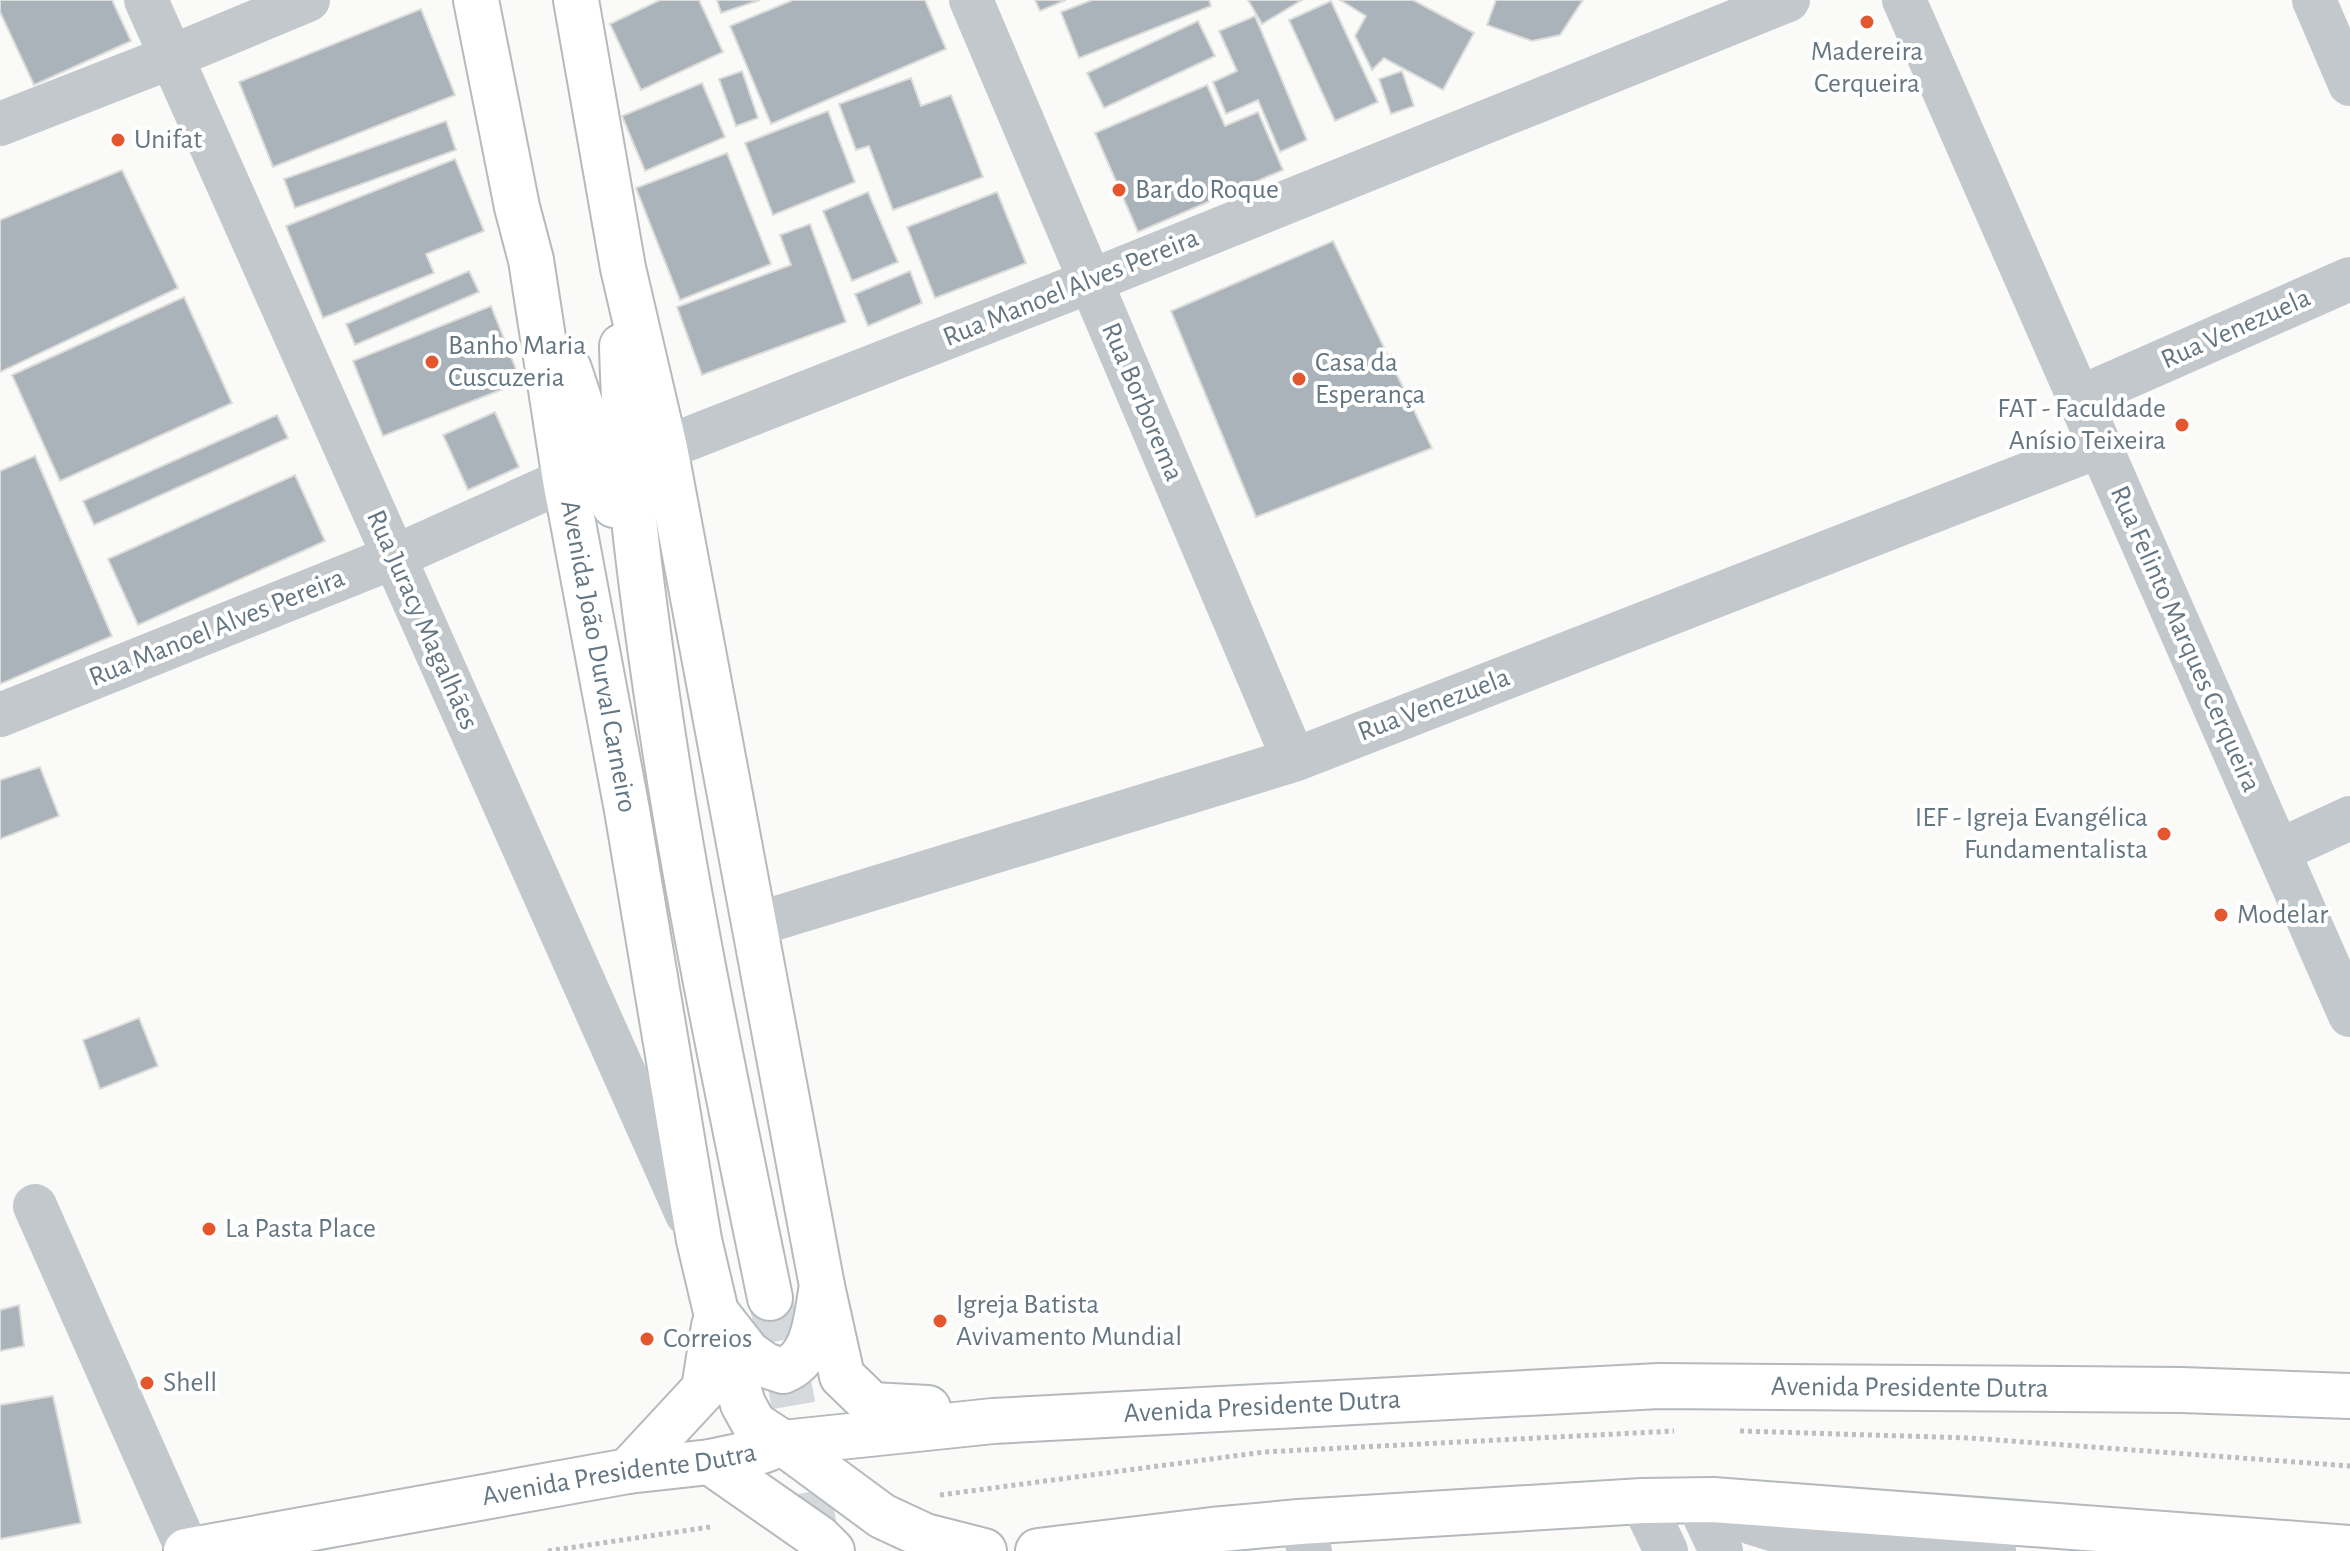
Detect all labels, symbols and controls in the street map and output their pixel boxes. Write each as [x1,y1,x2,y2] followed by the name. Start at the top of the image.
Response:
[1858,13,1876,31] marker: Madereira Cerqueira
[1811,38,1923,98] place label: Madereira Cerqueira
[134,126,202,154] place label: Unifat
[109,131,127,149] marker: Unifat
[1135,176,1279,204] place label: Bar do Roque
[1110,181,1128,199] marker: Bar do Roque
[939,224,1203,352] street label: Rua Manoel Alves Pereira
[2157,284,2315,374] street label: Rua Venezuela
[1096,319,1188,485] street label: Rua Borborema
[448,332,586,392] place label: Banho Maria Cuscuzeria
[1315,349,1425,409] place label: Casa da Esperança
[423,353,441,371] marker: Banho Maria Cuscuzeria
[1290,370,1308,388] marker: Casa da Esperança
[1997,395,2166,455] place label: FAT - Faculdade Anísio Teixeira
[2173,416,2191,434] marker: FAT - Faculdade Anísio Teixeira
[2105,482,2265,796] street label: Rua Felinto Marques Cerqueira
[555,498,641,815] street label: Avenida João Durval Carneiro
[361,506,483,734] street label: Rua Juracy Magalhães
[85,564,349,692] street label: Rua Manoel Alves Pereira
[1354,663,1514,747] street label: Rua Venezuela
[1915,804,2148,864] place label: IEF - Igreja Evangélica Fundamentalista
[2155,825,2173,843] marker: IEF - Igreja Evangélica Fundamentalista
[2237,901,2328,929] place label: Modelar
[2212,906,2230,924] marker: Modelar
[225,1215,376,1243] place label: La Pasta Place
[200,1220,218,1238] marker: La Pasta Place
[956,1291,1182,1351] place label: Igreja Batista Avivamento Mundial
[931,1312,949,1330] marker: Igreja Batista Avivamento Mundial
[663,1325,752,1353] place label: Correios
[638,1330,656,1348] marker: Correios
[163,1369,217,1397] place label: Shell
[1771,1373,2049,1403] street label: Avenida Presidente Dutra
[138,1374,156,1392] marker: Shell
[1123,1386,1402,1428] street label: Avenida Presidente Dutra
[480,1439,759,1511] street label: Avenida Presidente Dutra

